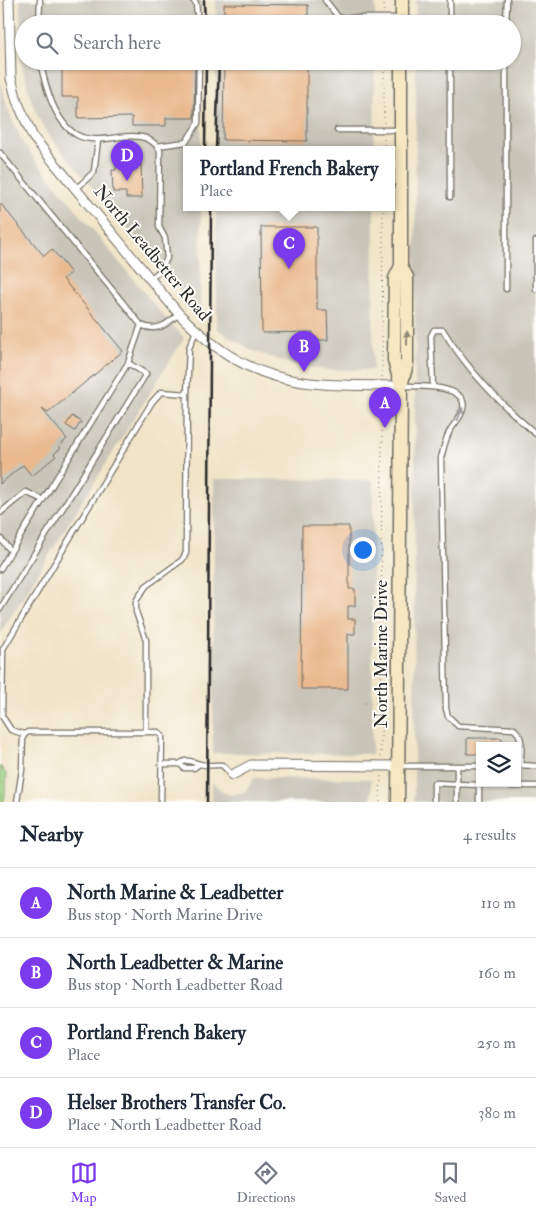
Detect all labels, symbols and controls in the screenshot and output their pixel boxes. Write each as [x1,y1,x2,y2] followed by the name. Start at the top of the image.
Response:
[15,15,521,70] search box
[33,29,61,57] icon: search
[73,31,161,55] text: Search here
[111,140,143,181] pin: D
[183,146,395,211] popup
[200,157,378,181] text: Portland French Bakery
[88,180,216,326] street label: North Leadbetter Road
[200,181,233,201] text: Place
[273,228,305,269] pin: C
[403,329,411,345] one-way arrow
[288,331,320,372] pin: B
[369,387,401,428] pin: A
[456,406,464,421] one-way arrow
[350,537,376,563] your location
[370,579,393,728] street label: North Marine Drive
[476,742,521,787] map controls
[476,742,521,787] button: layers
[20,821,83,848] text: Nearby
[463,825,516,845] text: 4 results
[67,881,283,905] text: North Marine & Leadbetter
[31,893,41,913] text: A
[481,893,516,913] text: 110 m
[67,905,263,925] text: Bus stop · North Marine Drive
[67,951,283,975] text: North Leadbetter & Marine
[31,963,41,983] text: B
[478,963,516,983] text: 160 m
[67,975,283,995] text: Bus stop · North Leadbetter Road
[67,1021,246,1045] text: Portland French Bakery
[30,1033,42,1053] text: C
[477,1033,516,1053] text: 250 m
[67,1045,100,1065] text: Place
[67,1091,286,1115] text: Helser Brothers Transfer Co.
[29,1103,43,1123] text: D
[478,1103,516,1123] text: 380 m
[67,1115,262,1135] text: Place · North Leadbetter Road
[70,1159,98,1206] tab: Map
[237,1159,295,1206] tab: Directions
[434,1159,466,1206] tab: Saved

